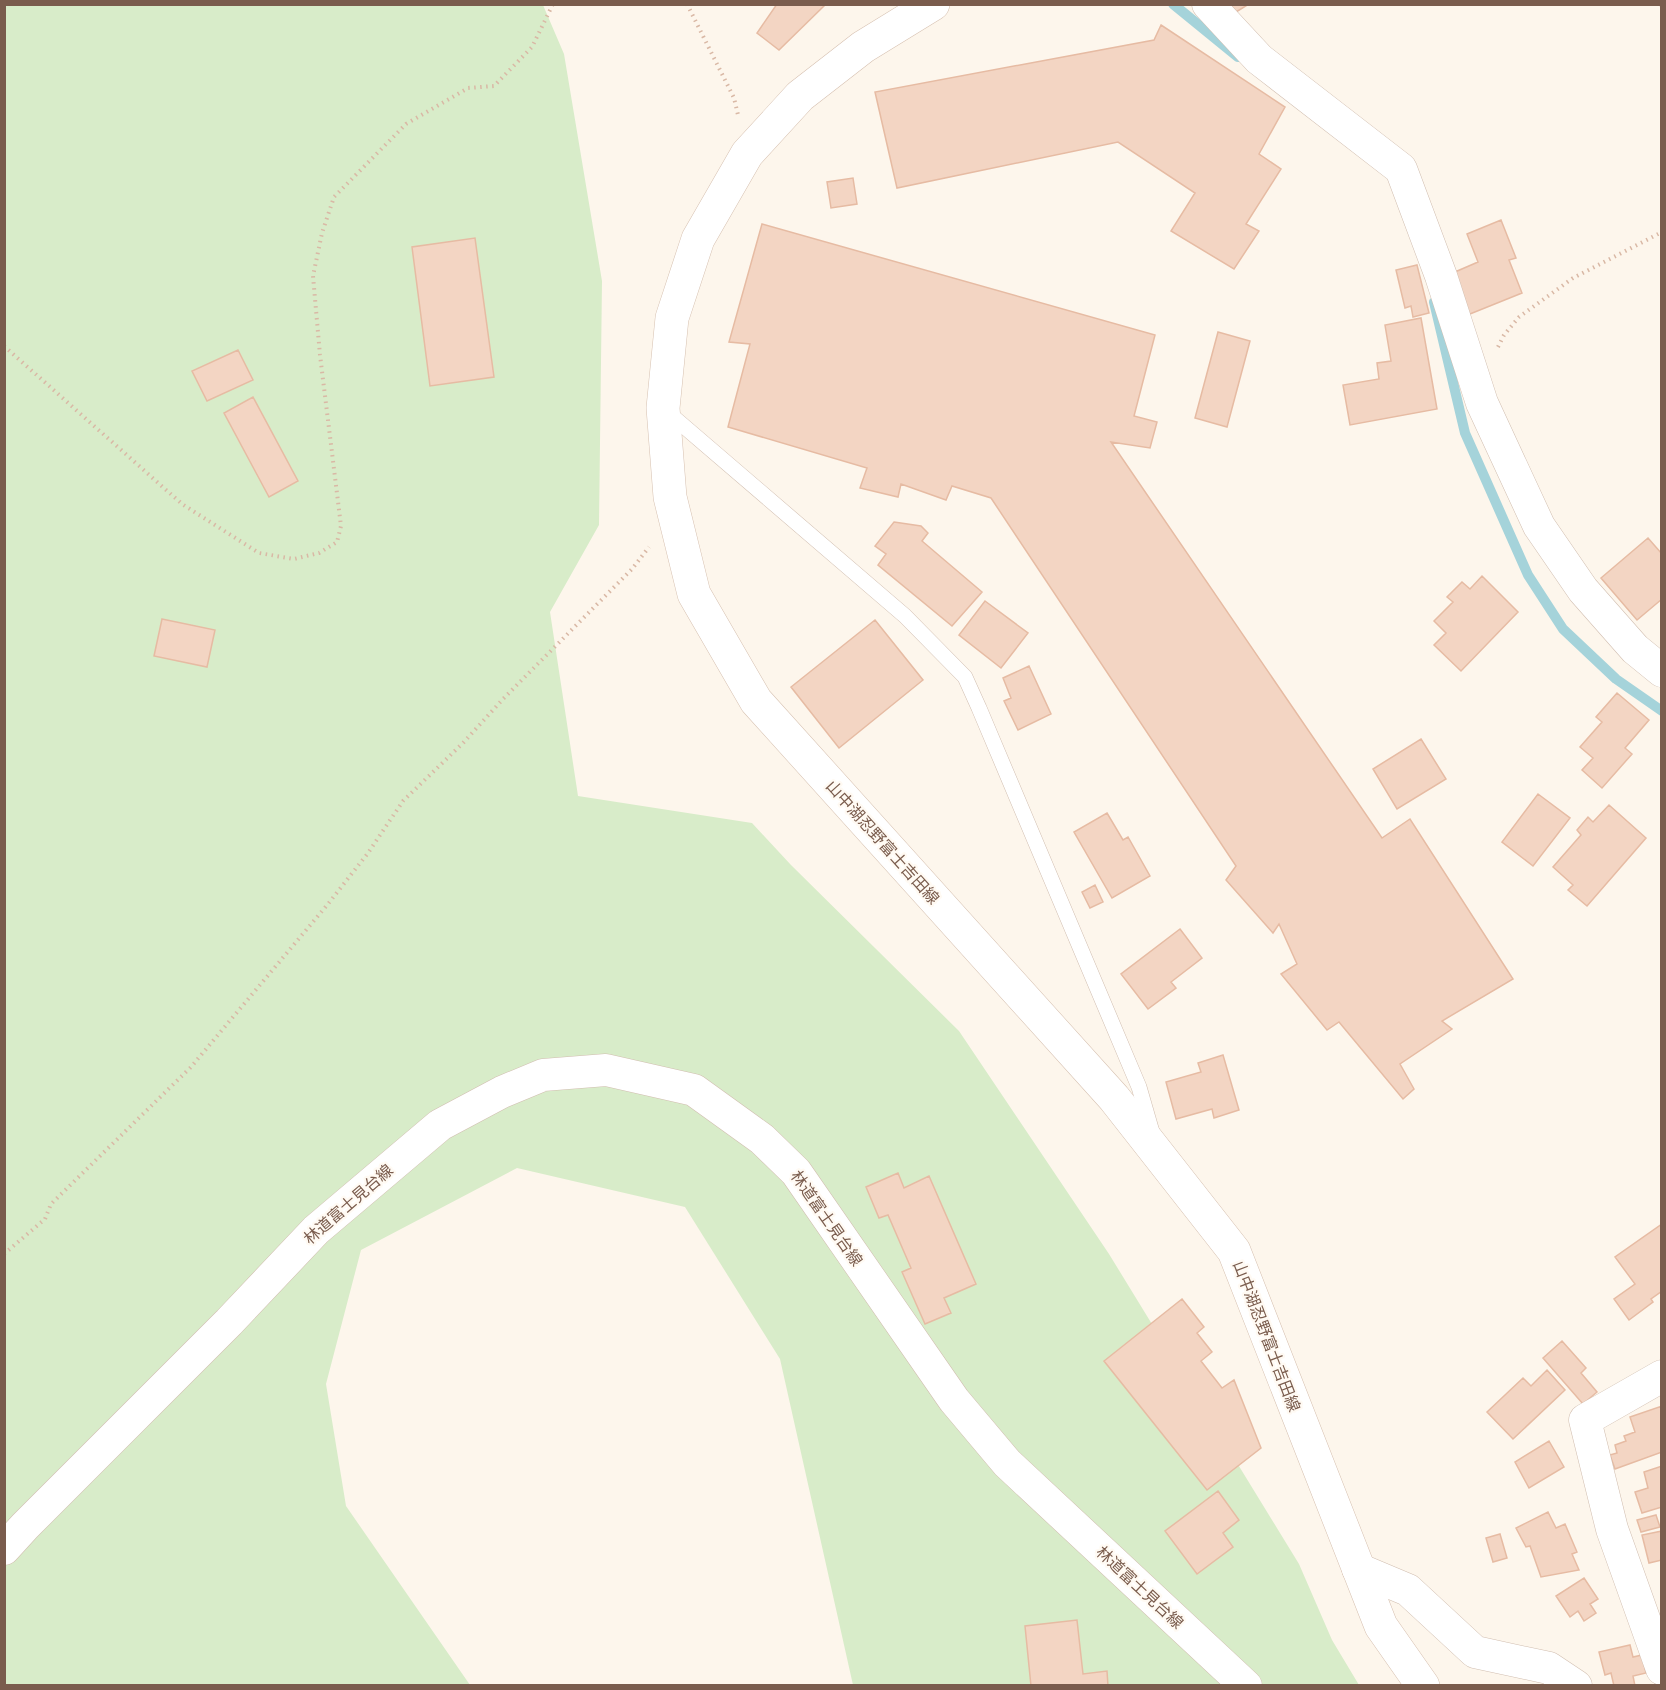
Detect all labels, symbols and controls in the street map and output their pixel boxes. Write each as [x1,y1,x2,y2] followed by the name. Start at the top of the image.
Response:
[821,775,945,909] street label: 山中湖忍野富士吉田線
[299,1159,398,1250] street label: 林道富士見台線
[785,1166,868,1271] street label: 林道富士見台線
[1227,1257,1306,1415] street label: 山中湖忍野富士吉田線
[1091,1541,1188,1634] street label: 林道富士見台線

